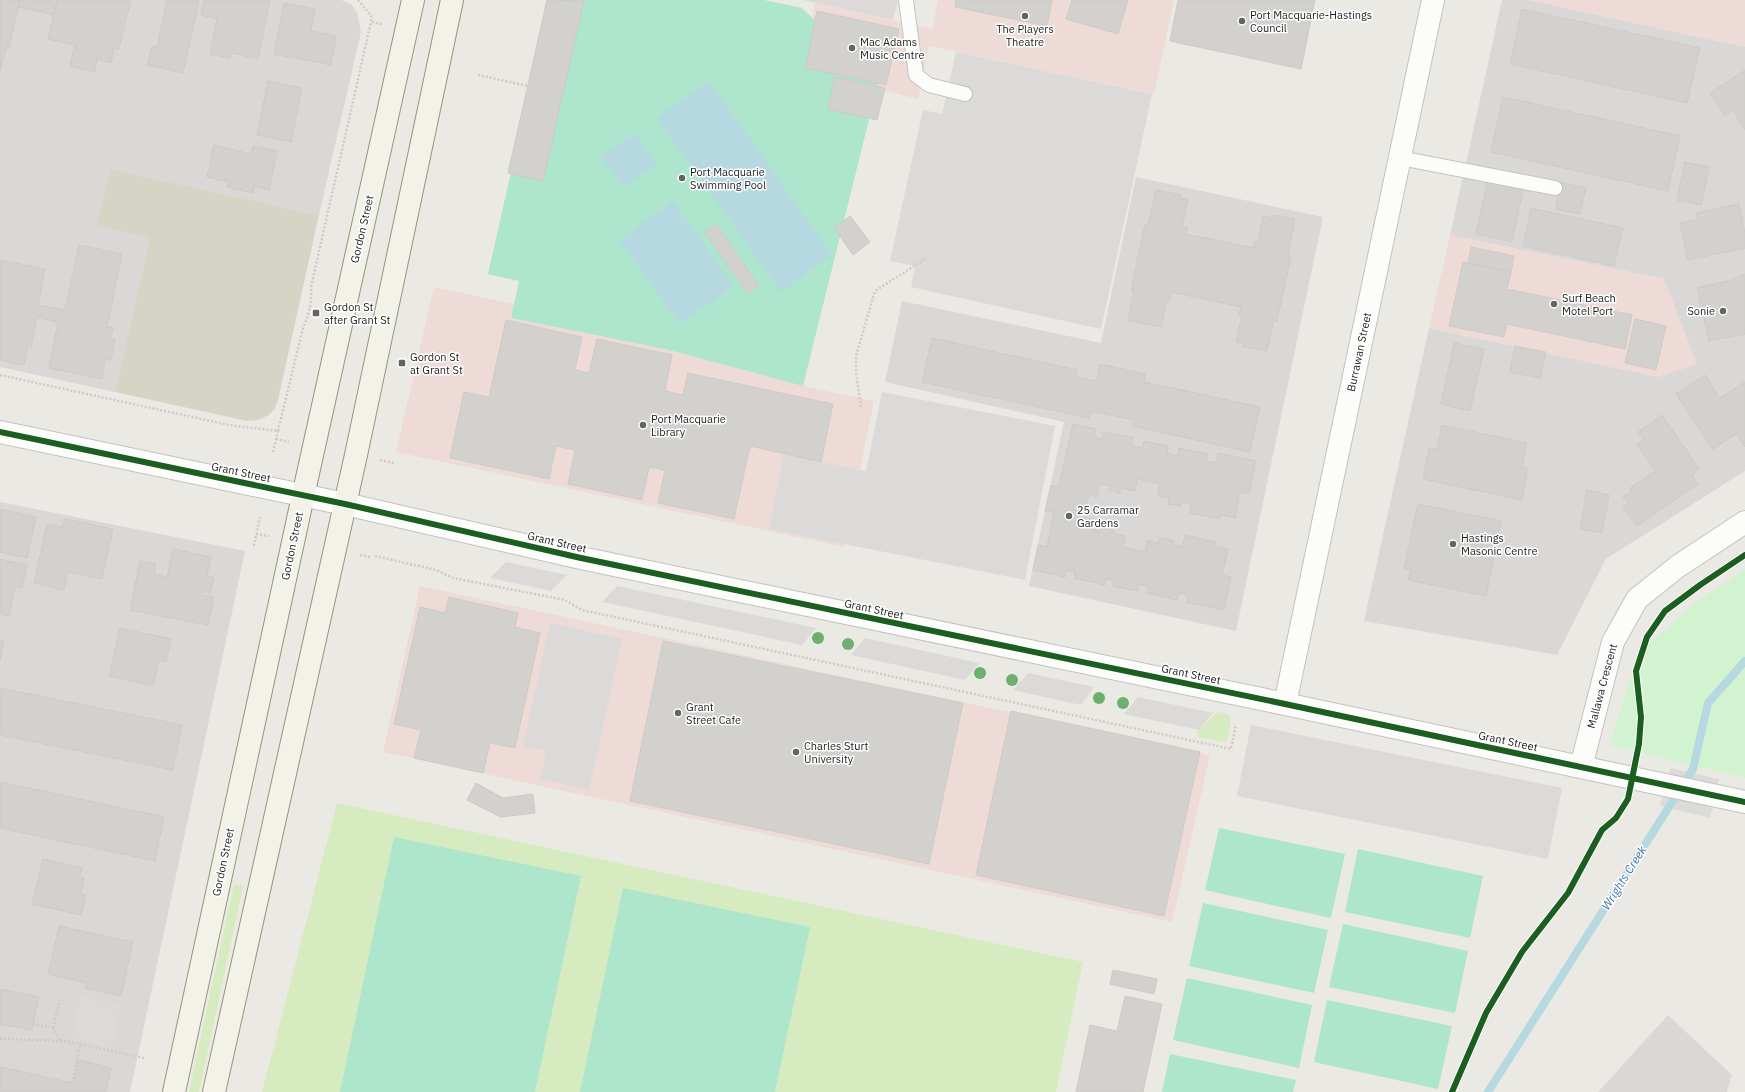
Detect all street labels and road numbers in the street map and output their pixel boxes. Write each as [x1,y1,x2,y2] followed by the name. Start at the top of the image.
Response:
[347,194,377,264] street label: Gordon Street
[1344,311,1374,393] street label: Burrawan Street
[210,459,272,485] street label: Grant Street
[278,511,306,581] street label: Gordon Street
[526,528,588,556] street label: Grant Street
[843,596,905,622] street label: Grant Street
[1584,642,1620,730] street label: Mallawa Crescent
[1160,661,1222,687] street label: Grant Street
[1477,728,1539,754] street label: Grant Street
[209,827,237,897] street label: Gordon Street

